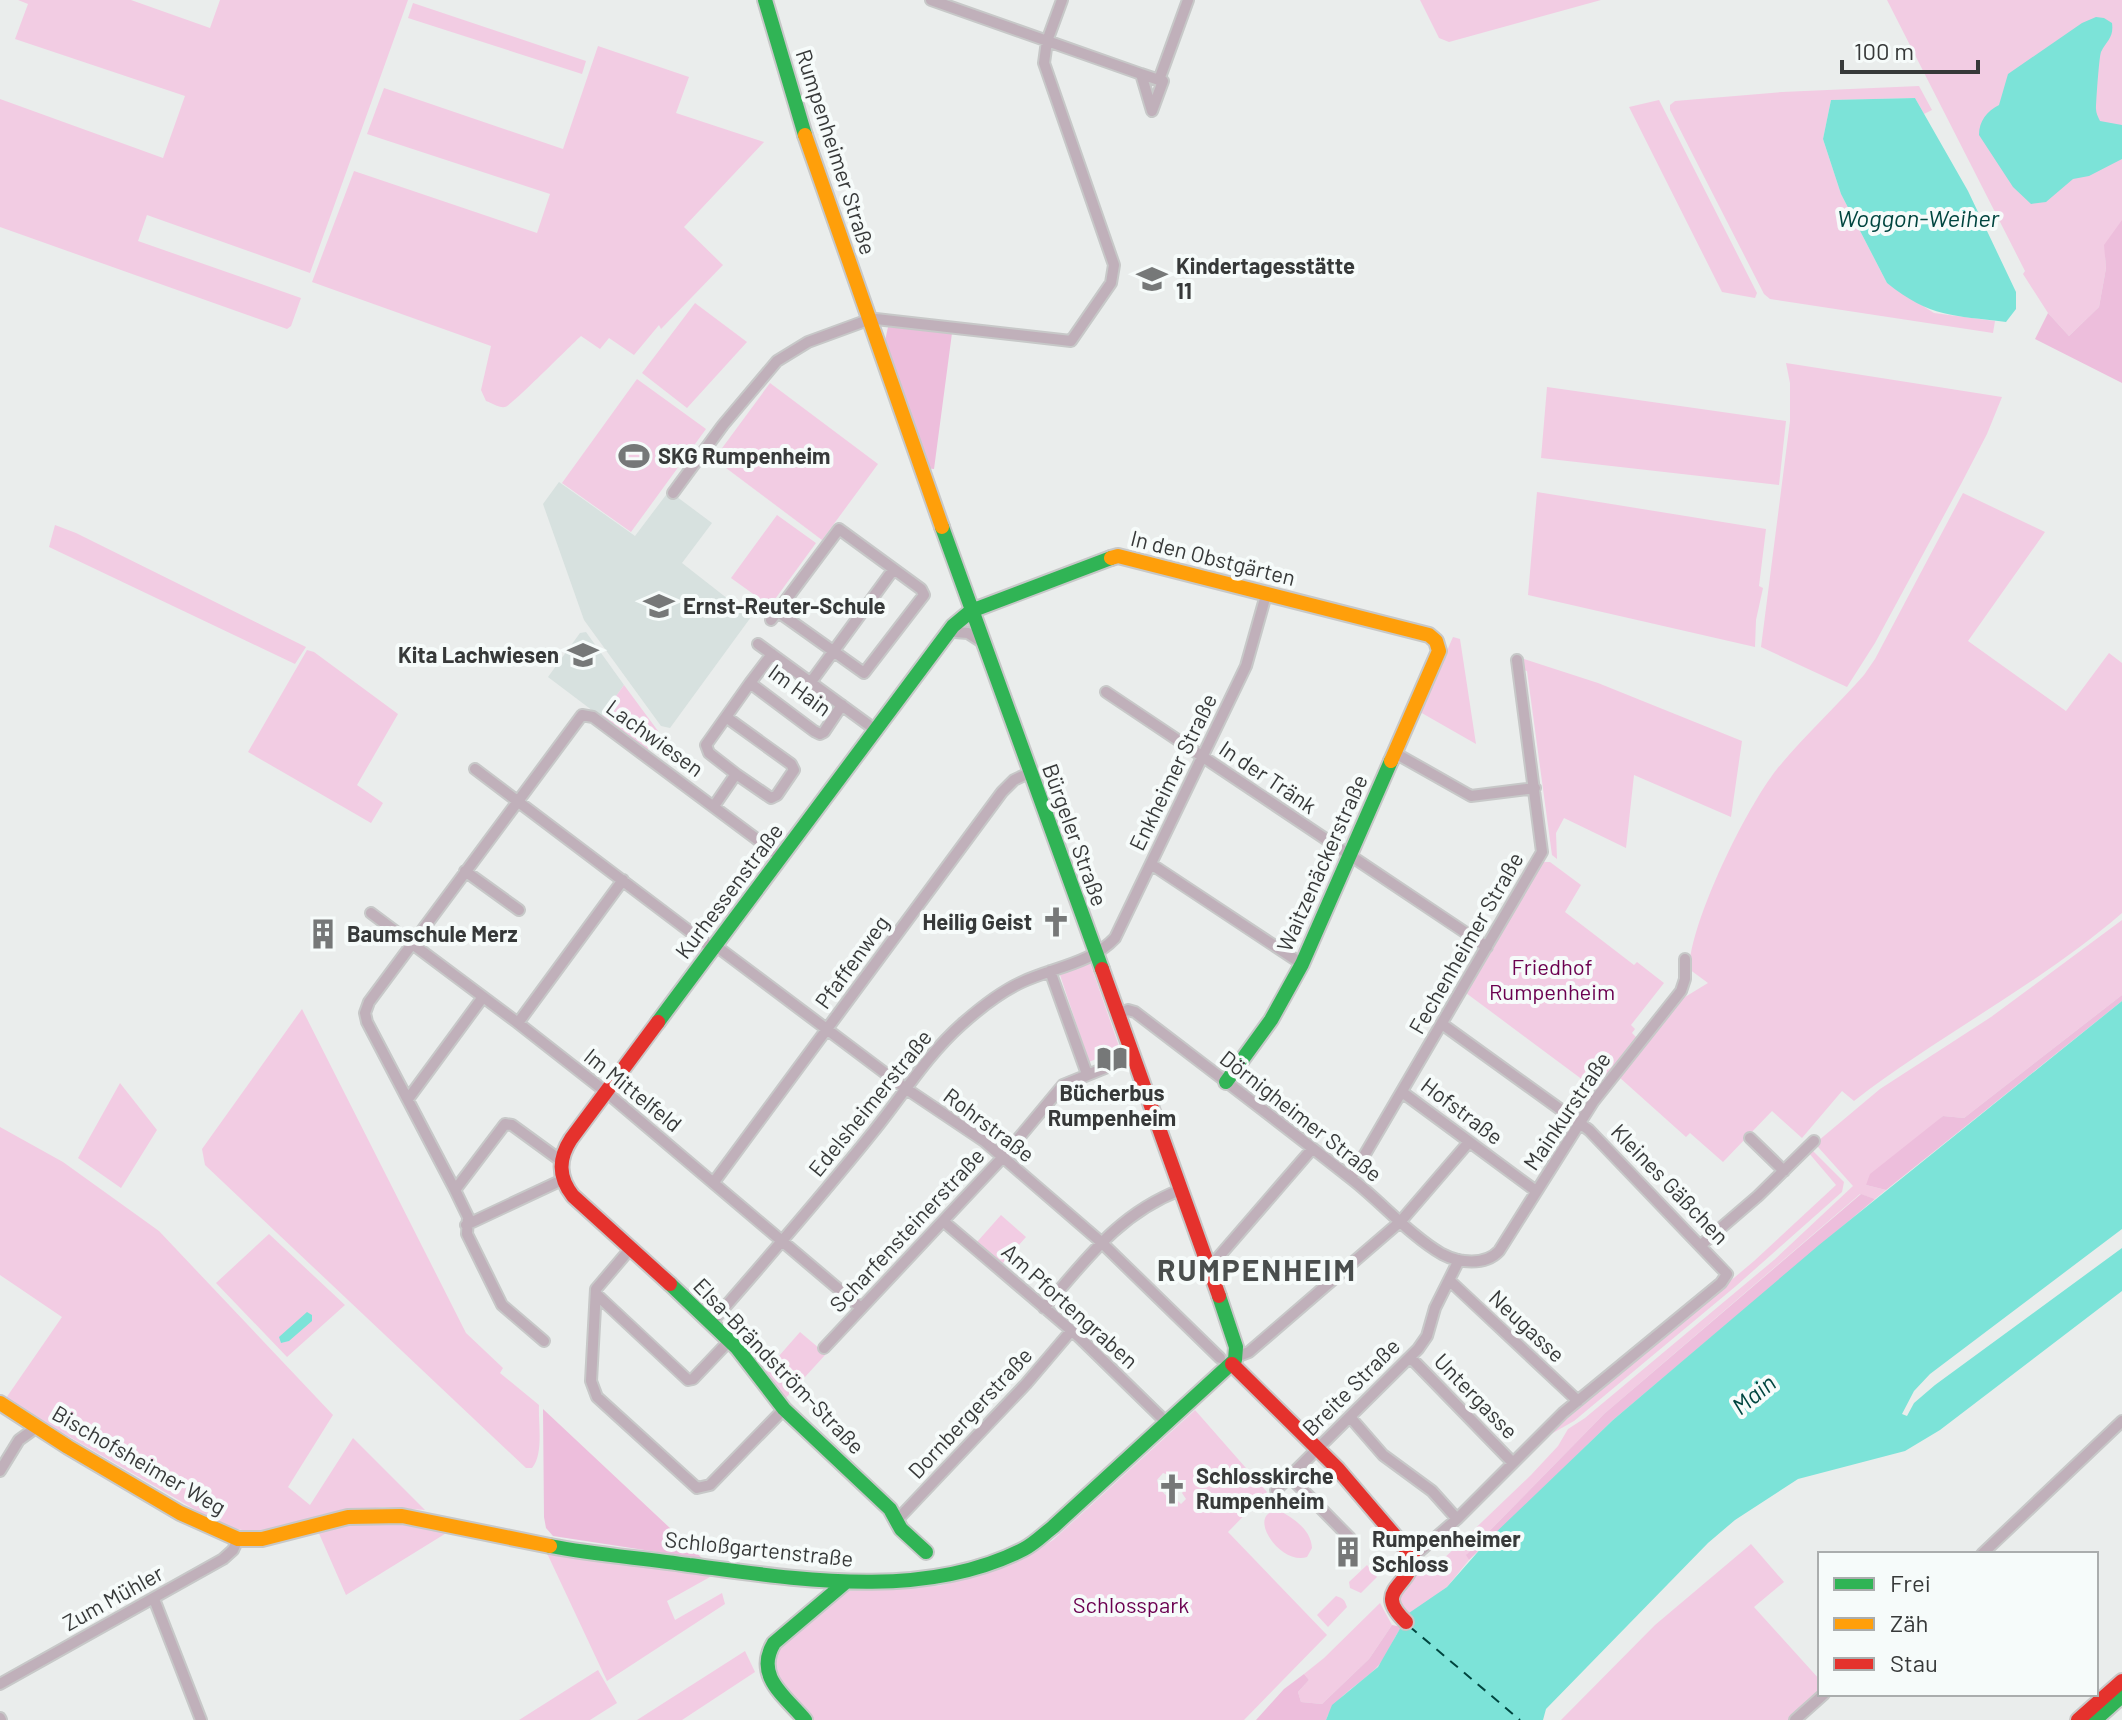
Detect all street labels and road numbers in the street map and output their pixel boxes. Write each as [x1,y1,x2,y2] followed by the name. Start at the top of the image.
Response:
[791,46,882,258] street label: Rumpenheimer Straße
[1128,524,1298,590] street label: In den Obstgärten
[764,658,837,721] street label: Im Hain
[1123,689,1221,854] street label: Enkheimer Straße
[602,693,709,781] street label: Lachwiesen
[1215,734,1322,818] street label: In der Tränk
[1038,760,1114,910] street label: Bürgeler Straße
[1270,770,1372,955] street label: Waitzenäckerstraße
[669,818,788,963] street label: Kurhessenstraße
[1403,847,1528,1038] street label: Fechenheimer Straße
[809,910,894,1013] street label: Pfaffenweg
[802,1024,936,1181] street label: Edelsheimerstraße
[580,1042,688,1136] street label: Im Mittelfeld
[1216,1044,1388,1186] street label: Dörnigheimer Straße
[1517,1046,1615,1174] street label: Mainkurstraße
[1417,1071,1509,1149] street label: Hofstraße
[939,1082,1040,1167] street label: Rohrstraße
[1607,1118,1735,1249] street label: Kleines Gäßchen
[824,1142,989,1317] street label: Scharfensteinerstraße
[997,1237,1144,1373] street label: Am Pfortengraben
[689,1272,871,1459] street label: Elsa-Brändström-Straße
[1484,1284,1571,1367] street label: Neugasse
[1296,1332,1404,1440] street label: Breite Straße
[902,1341,1037,1483] street label: Dornbergerstraße
[1430,1347,1524,1443] street label: Untergasse
[48,1399,231,1519] street label: Bischofsheimer Weg
[664,1525,855,1571] street label: Schloßgartenstraße
[58,1559,167,1635] street label: Zum Mühler

